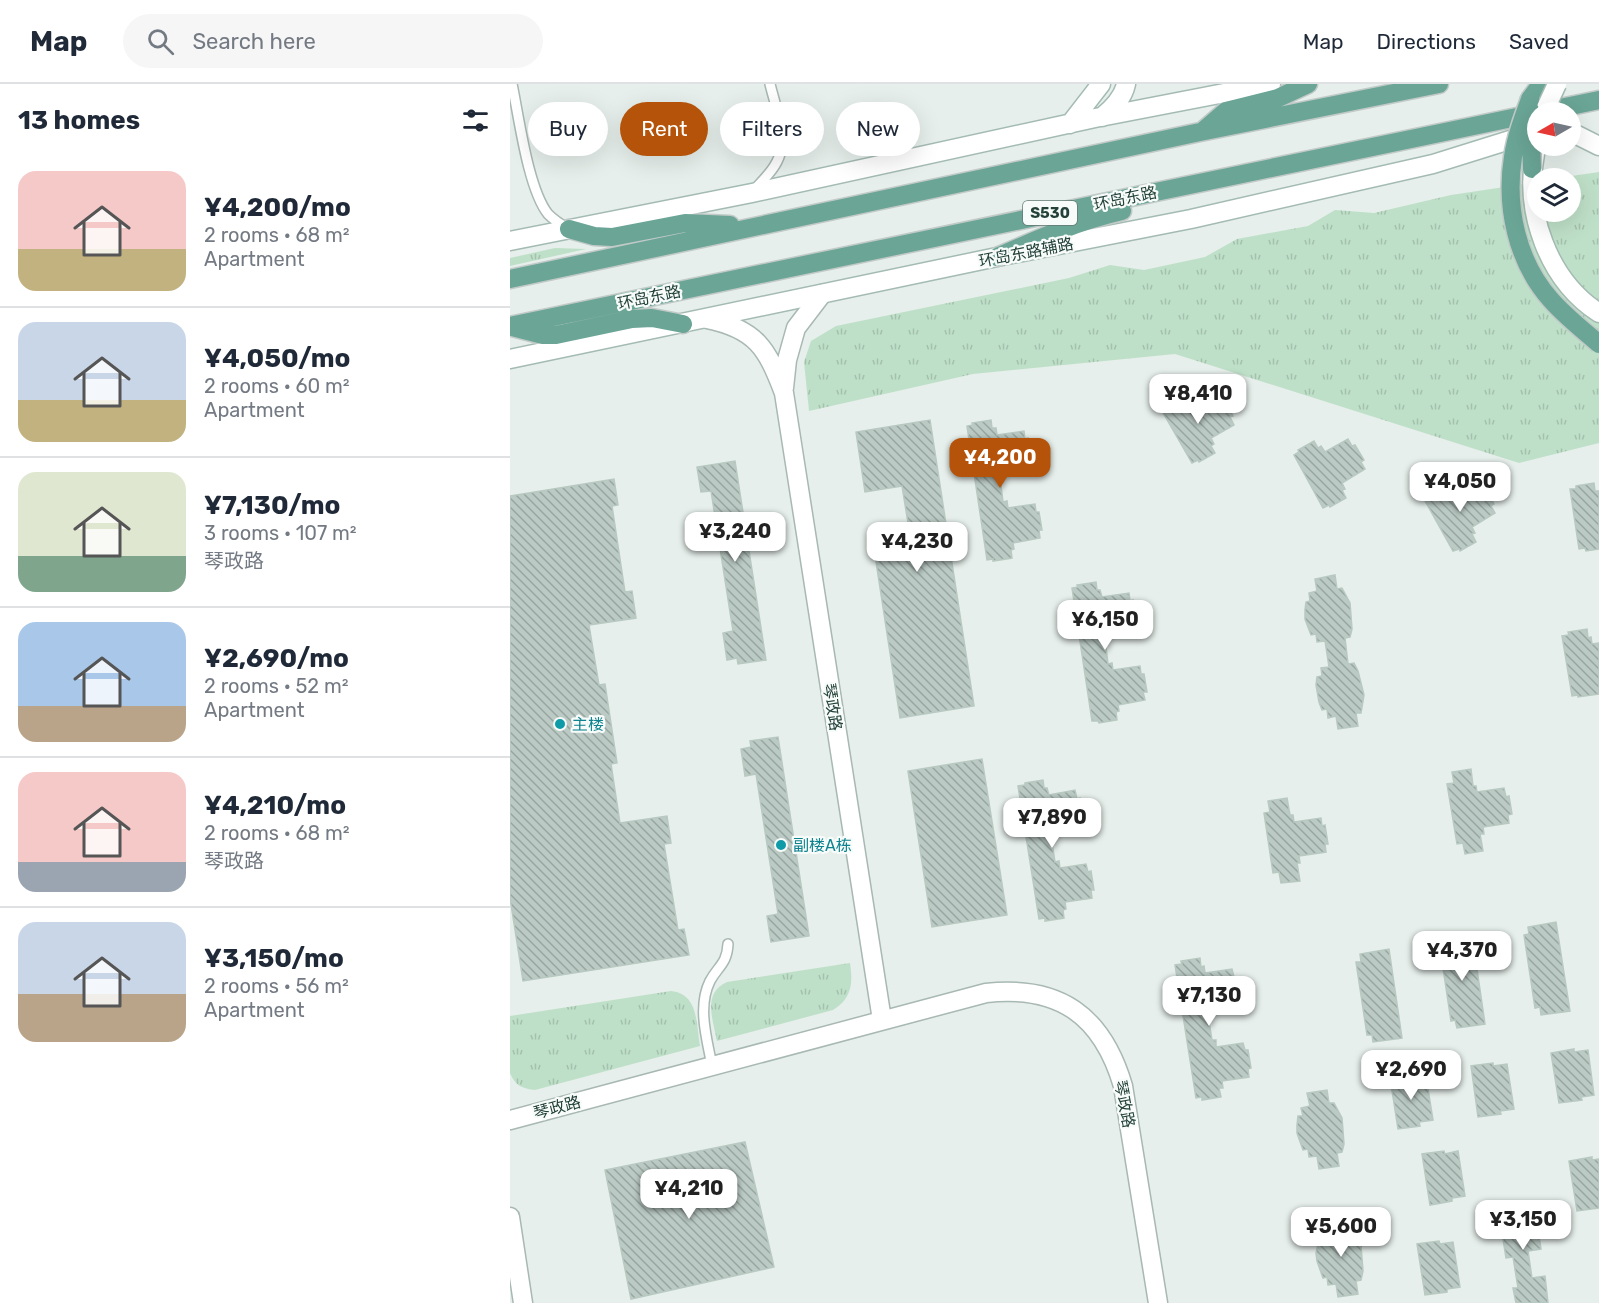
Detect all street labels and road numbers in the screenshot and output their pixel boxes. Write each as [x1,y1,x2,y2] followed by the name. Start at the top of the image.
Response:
[1092,183,1158,214] street label: 环岛东路
[1023,201,1077,225] road number: S530
[977,234,1075,271] street label: 环岛东路辅路
[616,282,682,313] street label: 环岛东路
[819,682,846,732] street label: 琴政路
[1111,1079,1138,1129] street label: 琴政路
[531,1092,583,1123] street label: 琴政路

